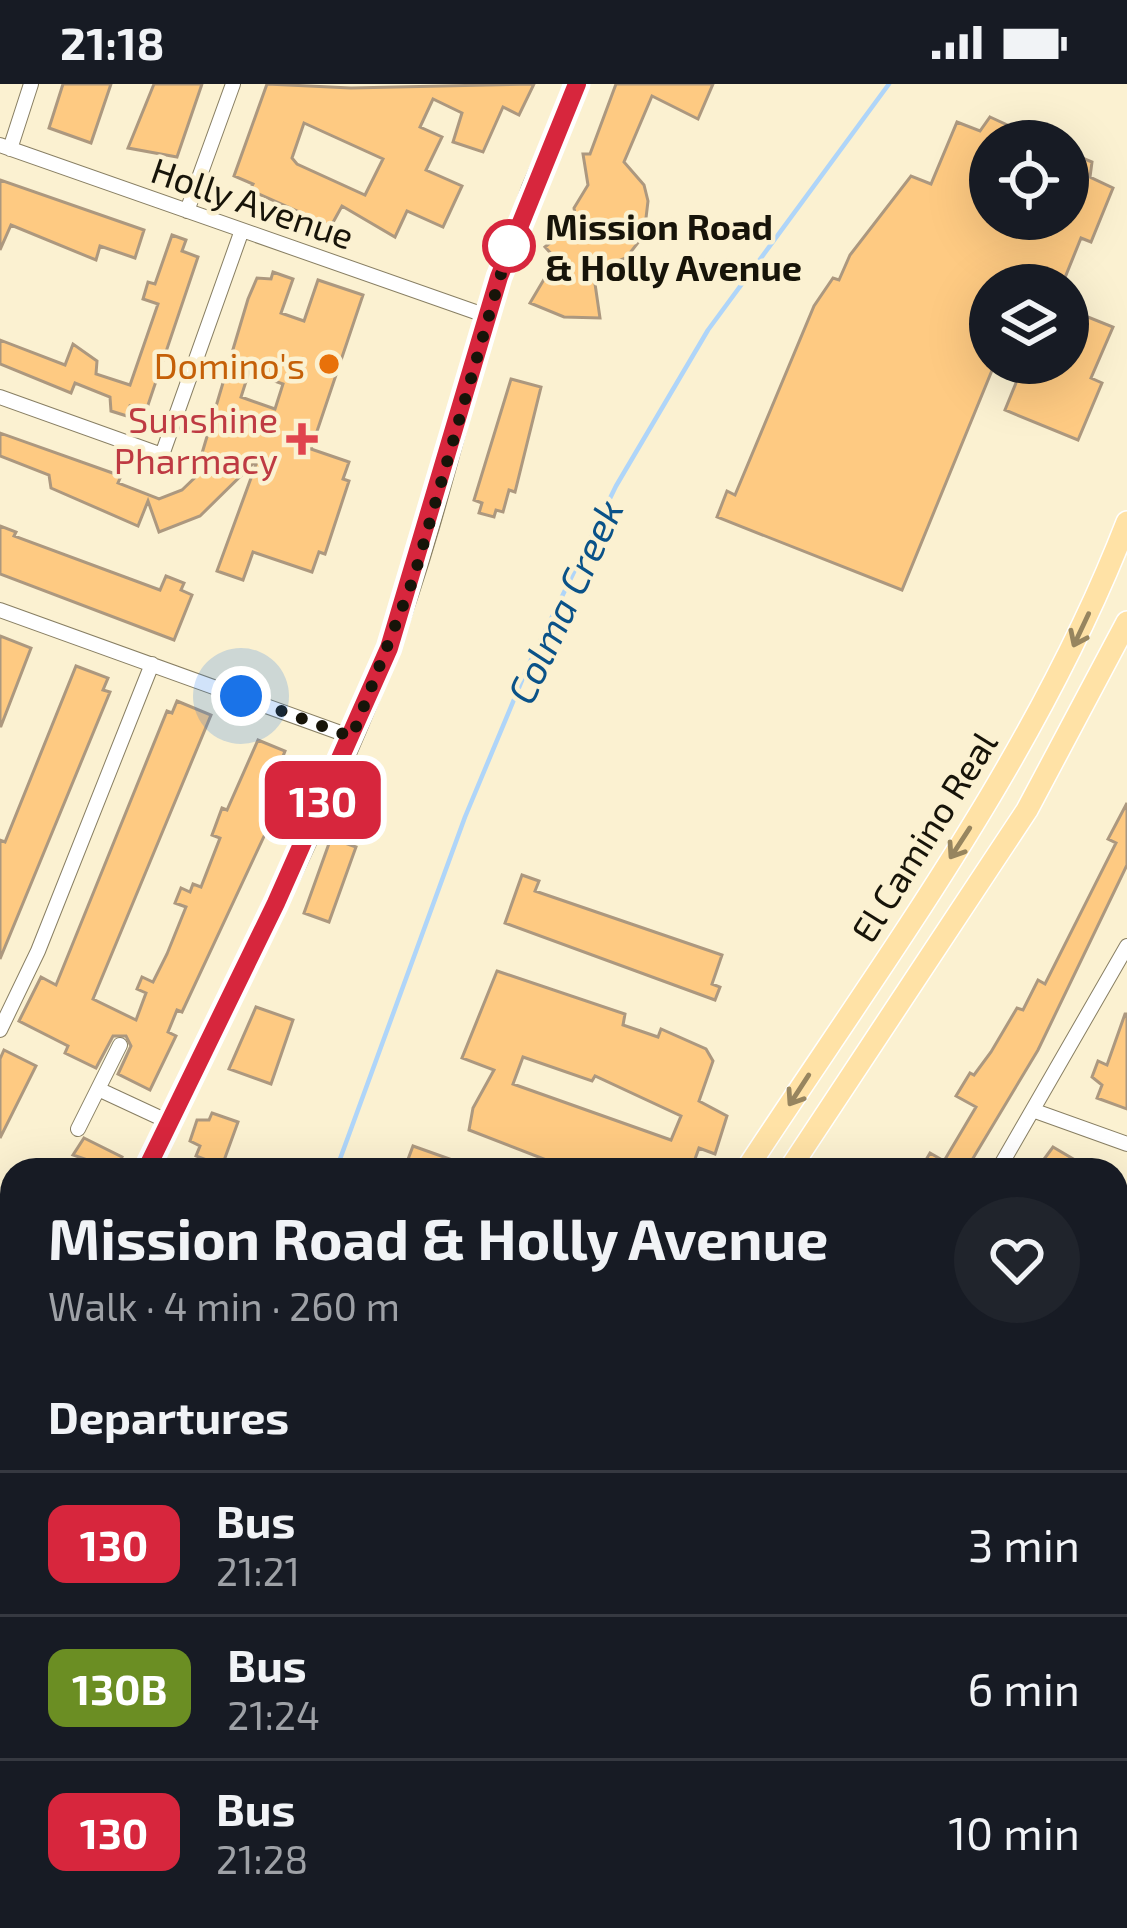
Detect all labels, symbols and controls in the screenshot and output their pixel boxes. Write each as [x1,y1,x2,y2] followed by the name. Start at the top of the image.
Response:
[60,15,165,69] text: 21:18
[969,120,1089,384] map controls
[969,120,1089,240] button: locate
[146,147,360,257] street label: Holly Avenue
[545,204,802,289] place label: Mission Road & Holly Avenue
[484,221,534,271] marker: Mission Road & Holly Avenue
[969,264,1089,384] button: layers
[154,343,305,386] place label: Domino's
[316,351,342,377] marker: Domino's
[114,397,278,481] place label: Sunshine Pharmacy
[289,426,315,452] marker: Sunshine Pharmacy
[496,491,632,711] water label: Colma Creek
[1068,611,1090,647] one-way arrow
[211,666,271,726] your location
[841,723,1005,949] street label: El Camino Real
[254,761,392,839] line badge: 130
[289,775,357,825] text: 130
[948,826,973,860] one-way arrow
[786,1072,811,1106] one-way arrow
[954,1197,1080,1323] button: heart
[48,1203,828,1271] text: Mission Road & Holly Avenue
[48,1282,400,1329] text: Walk · 4 min · 260 m
[48,1389,289,1443] text: Departures
[216,1493,295,1547] text: Bus
[968,1517,1080,1571] text: 3 min
[80,1519,148,1569] text: 130
[216,1547,300,1594] text: 21:21
[227,1637,307,1691] text: Bus
[967,1661,1080,1715] text: 6 min
[72,1663,167,1713] text: 130B
[227,1691,320,1738] text: 21:24
[216,1781,295,1835] text: Bus
[948,1805,1080,1859] text: 10 min
[80,1807,148,1857] text: 130
[216,1835,308,1882] text: 21:28

